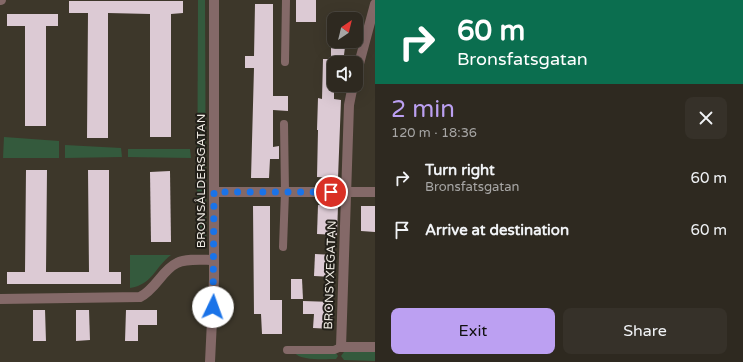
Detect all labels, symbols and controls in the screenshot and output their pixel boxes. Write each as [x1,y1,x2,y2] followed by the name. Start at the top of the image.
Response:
[327,12,363,48] north arrow
[327,12,363,92] map controls
[457,14,525,48] text: 60 m
[391,16,443,68] icon: right
[457,48,588,70] text: Bronsfatsgatan
[327,56,363,92] button: sound
[391,95,455,124] text: 2 min
[685,97,727,139] button: close
[194,114,208,248] street label: BRONSÅLDERSGATAN
[391,125,477,141] text: 120 m · 18:36
[425,161,495,179] text: Turn right
[391,167,413,189] icon: right
[690,169,727,187] text: 60 m
[314,175,348,209] pin
[425,179,519,195] text: Bronsfatsgatan
[320,181,342,203] icon: arrive
[391,219,413,241] icon: arrive
[321,220,339,330] street label: BRONSYXEGATAN
[425,221,569,239] text: Arrive at destination
[690,221,727,239] text: 60 m
[192,286,234,328] position arrow
[391,308,555,354] button: Exit
[563,308,727,354] button: Share

